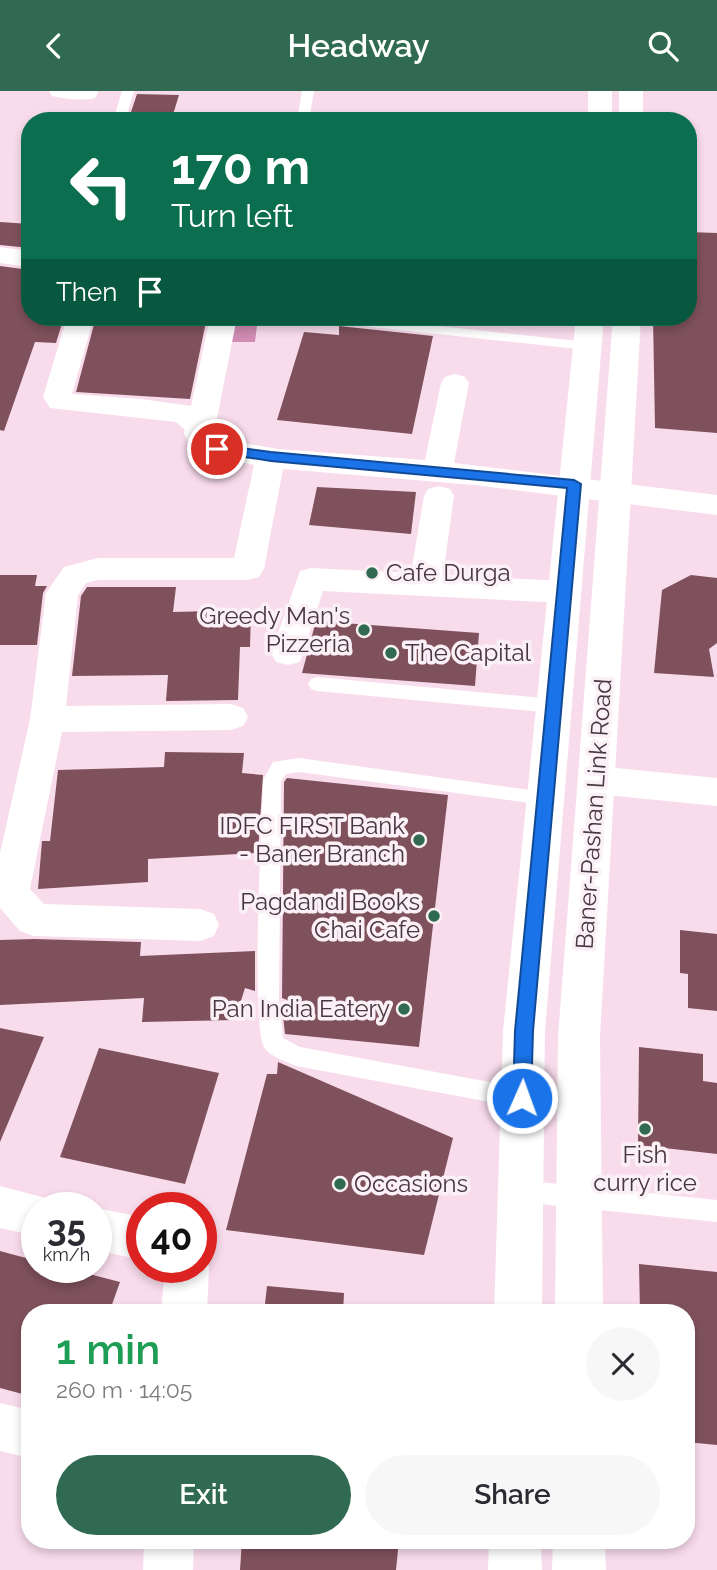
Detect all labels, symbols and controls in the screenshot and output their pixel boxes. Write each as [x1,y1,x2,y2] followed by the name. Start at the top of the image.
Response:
[35,27,73,65] icon: back
[287,27,430,64] text: Headway
[644,27,682,65] icon: search
[171,138,310,195] text: 170 m
[56,140,147,231] icon: left
[171,197,293,234] text: Turn left
[131,273,169,311] icon: arrive
[56,277,117,307] text: Then
[187,419,247,479] pin
[198,430,236,468] icon: arrive
[386,558,511,587] place label: Cafe Durga
[364,565,380,581] marker: Cafe Durga
[199,601,350,658] place label: Greedy Man's Pizzeria
[356,622,372,638] marker: Greedy Man's Pizzeria
[405,638,532,667] place label: The Capital
[383,645,399,661] marker: The Capital
[570,678,617,950] street label: Baner-Pashan Link Road
[219,811,405,868] place label: IDFC FIRST Bank - Baner Branch
[411,832,427,848] marker: IDFC FIRST Bank - Baner Branch
[240,887,420,944] place label: Pagdandi Books Chai Cafe
[426,908,442,924] marker: Pagdandi Books Chai Cafe
[212,994,390,1023] place label: Pan India Eatery
[396,1001,412,1017] marker: Pan India Eatery
[485,1061,559,1135] position arrow
[637,1121,653,1137] marker: Fish curry rice
[593,1140,697,1197] place label: Fish curry rice
[354,1169,468,1198] place label: Occasions
[332,1176,348,1192] marker: Occasions
[126,1192,217,1283] speed limit sign: 40
[47,1208,86,1249] text: 35
[43,1244,90,1265] text: km/h
[56,1325,160,1374] text: 1 min
[586,1327,660,1401] button: close
[56,1376,192,1403] text: 260 m · 14:05
[56,1455,351,1535] button: Exit
[365,1455,660,1535] button: Share

